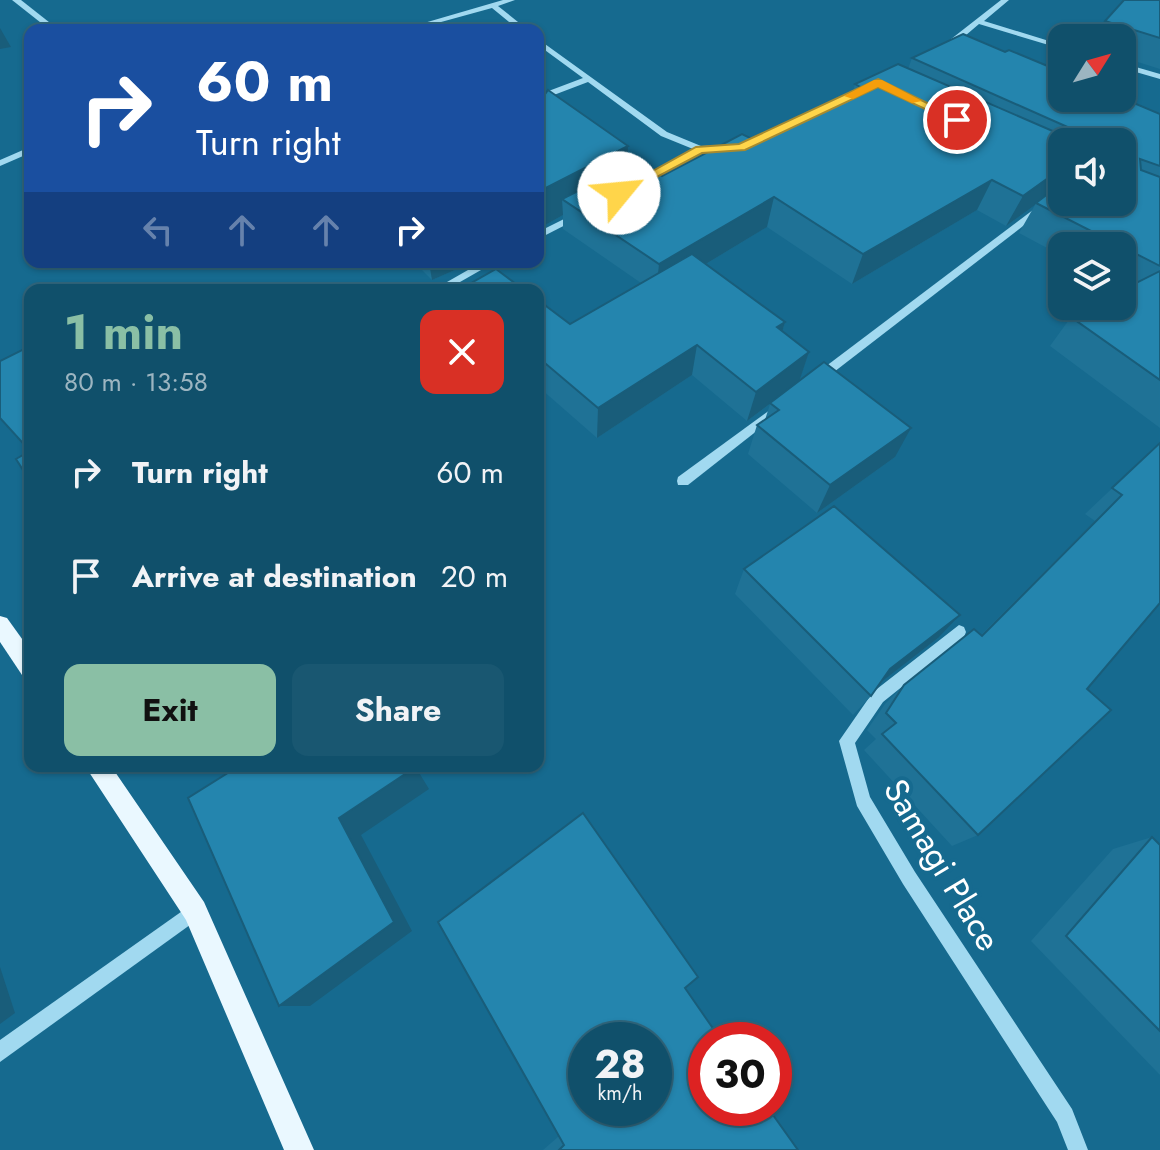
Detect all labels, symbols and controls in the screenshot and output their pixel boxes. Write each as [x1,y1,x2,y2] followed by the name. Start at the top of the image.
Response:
[1048,24,1136,112] north arrow
[1048,24,1136,320] map controls
[196,41,333,122] text: 60 m
[64,56,168,160] icon: right
[923,86,991,154] pin
[935,98,979,142] icon: arrive
[196,116,341,168] text: Turn right
[1048,128,1136,216] button: sound
[577,151,661,235] position arrow
[136,208,180,252] icon: left
[220,208,264,252] icon: ahead
[304,208,348,252] icon: ahead
[388,208,432,252] icon: right
[1048,232,1136,320] button: layers
[64,298,183,367] text: 1 min
[420,310,504,394] button: close
[64,363,208,401] text: 80 m · 13:58
[64,450,108,494] icon: right
[132,451,268,494] text: Turn right
[436,451,504,494] text: 60 m
[64,554,108,598] icon: arrive
[132,555,417,598] text: Arrive at destination
[441,555,508,598] text: 20 m
[64,664,276,756] button: Exit
[292,664,504,756] button: Share
[871,770,1013,960] street label: Samagi Place
[688,1022,792,1126] speed limit sign: 30
[594,1035,646,1093] text: 28
[597,1079,643,1108] text: km/h

